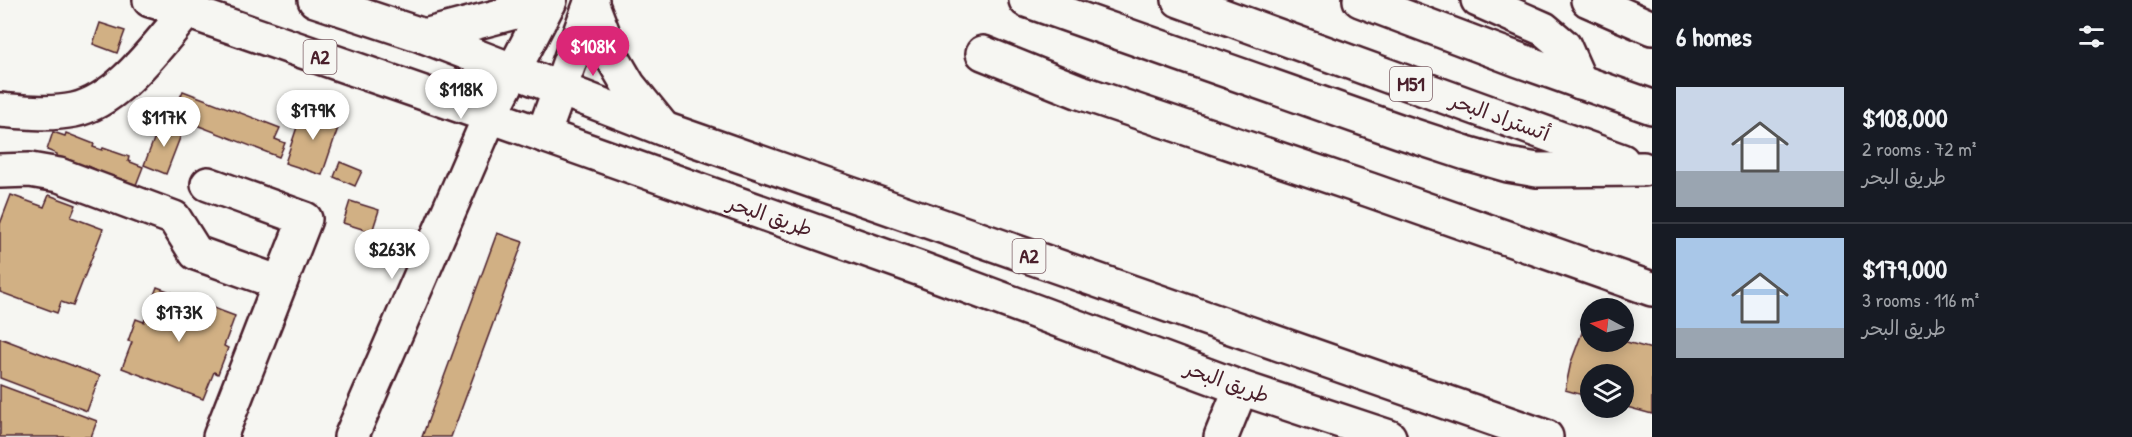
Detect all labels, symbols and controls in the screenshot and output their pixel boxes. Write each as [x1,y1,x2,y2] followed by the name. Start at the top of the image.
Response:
[1676,19,1752,54] text: 6 homes
[2075,20,2108,53] icon: filters
[551,26,635,77] pin: $108K
[570,32,616,59] text: $108K
[304,40,336,74] road number: A2
[1390,67,1432,101] road number: M51
[419,69,503,120] pin: $118K
[439,75,483,102] text: $118K
[1444,84,1554,148] street label: أتستراد البحر
[271,90,355,141] pin: $179K
[290,96,336,123] text: $179K
[122,97,206,148] pin: $117K
[1862,100,1948,135] text: $108,000
[141,103,187,130] text: $117K
[1724,111,1796,183] icon: home
[1862,135,1976,162] text: 2 rooms · 72 m²
[1862,163,1946,190] text: طريق البحر
[722,187,817,244] street label: طريق البحر
[350,229,434,280] pin: $263K
[369,235,415,262] text: $263K
[1012,239,1046,273] road number: A2
[1862,251,1947,286] text: $179,000
[1724,262,1796,334] icon: home
[1862,286,1979,313] text: 3 rooms · 116 m²
[137,292,221,343] pin: $173K
[156,298,202,325] text: $173K
[1580,298,1634,352] north arrow
[1580,298,1634,418] map controls
[1862,314,1946,341] text: طريق البحر
[1179,352,1274,410] street label: طريق البحر
[1580,364,1634,418] button: layers

